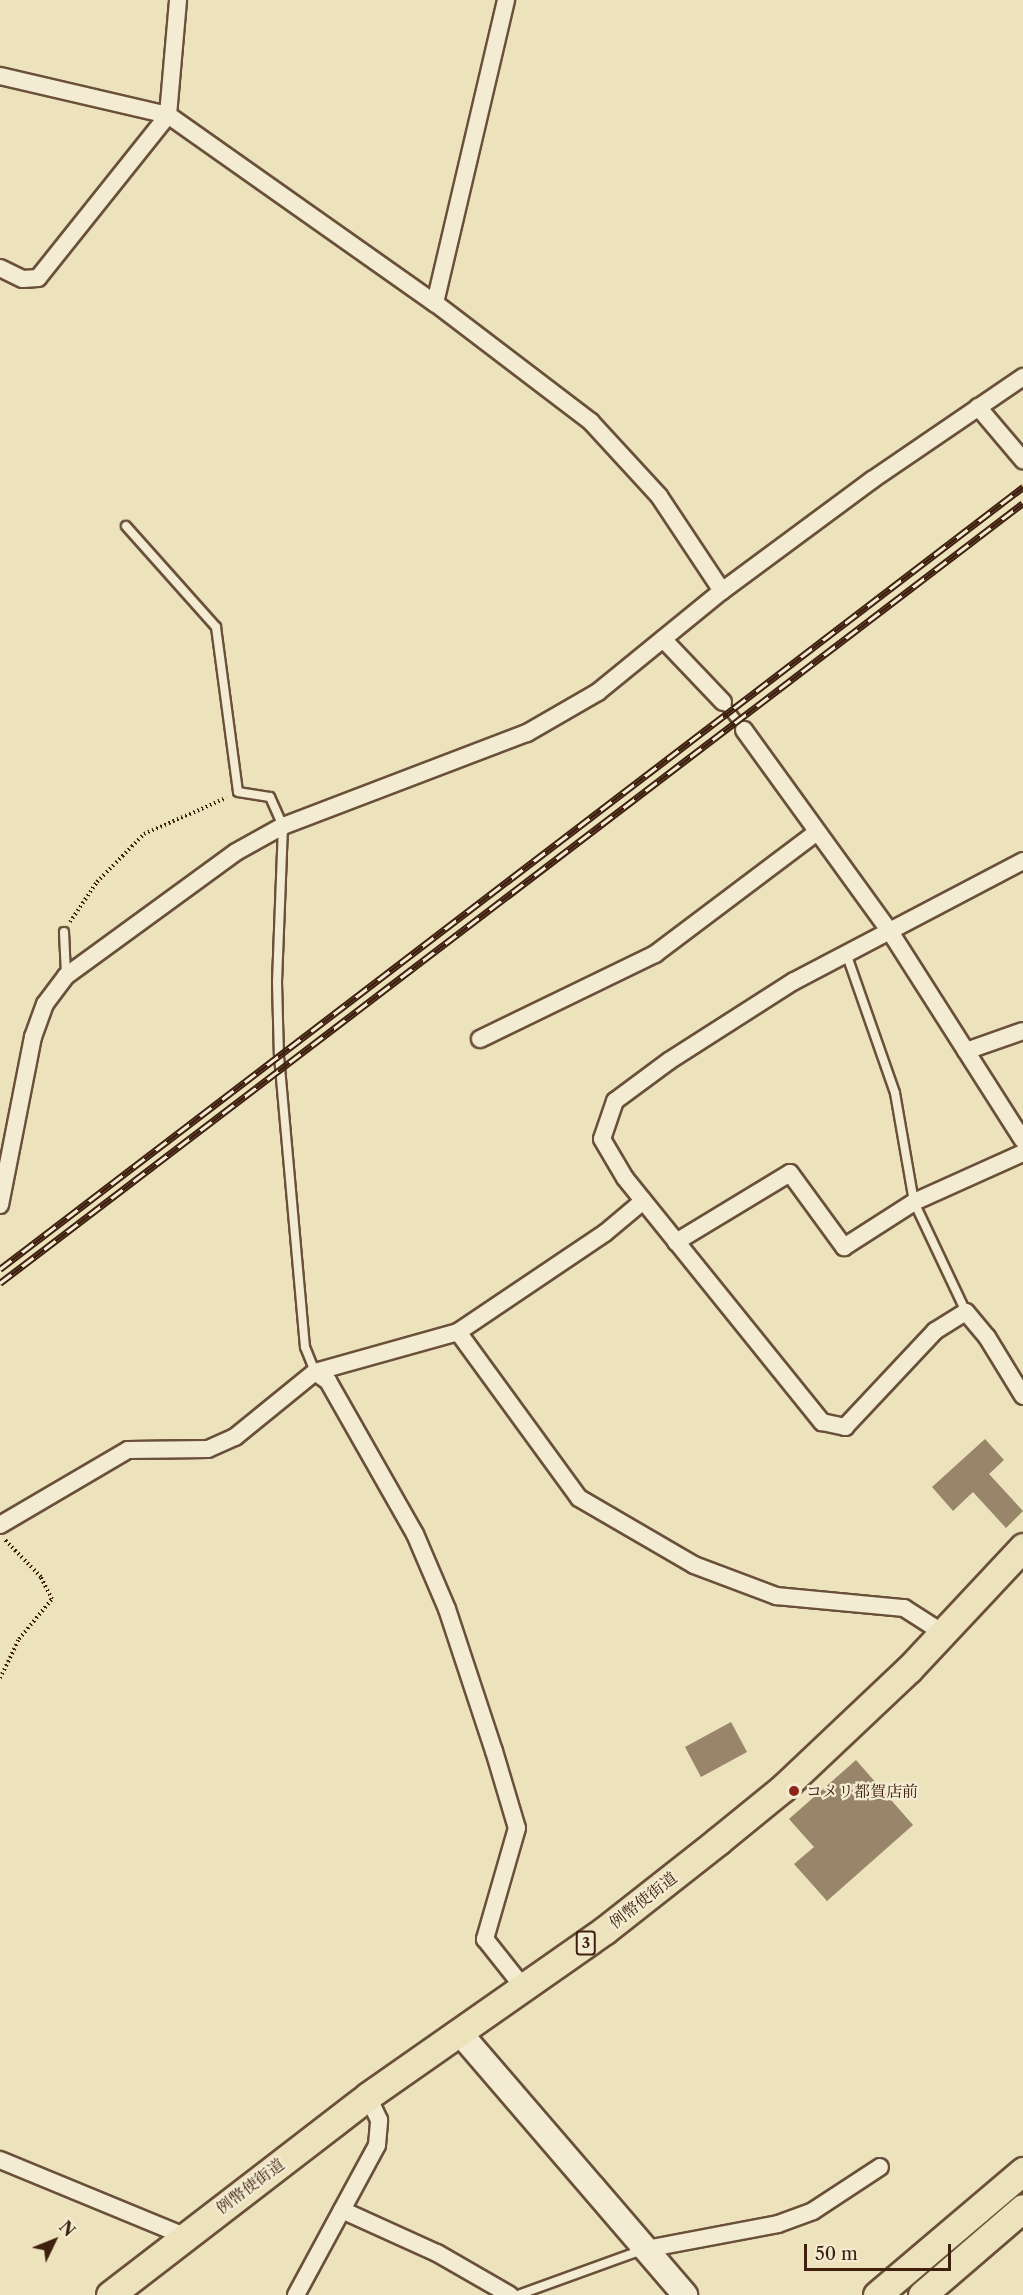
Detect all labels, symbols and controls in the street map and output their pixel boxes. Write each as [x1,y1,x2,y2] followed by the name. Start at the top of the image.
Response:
[806,1781,918,1801] place label: コメリ都賀店前
[787,1784,801,1798] marker: コメリ都賀店前
[606,1868,680,1932] street label: 例幣使街道
[576,1931,596,1955] road number: 3
[212,2154,288,2218] street label: 例幣使街道
[24,2211,84,2271] north arrow
[55,2217,79,2241] text: N
[807,2232,954,2270] scale bar
[815,2243,858,2265] text: 50 m

